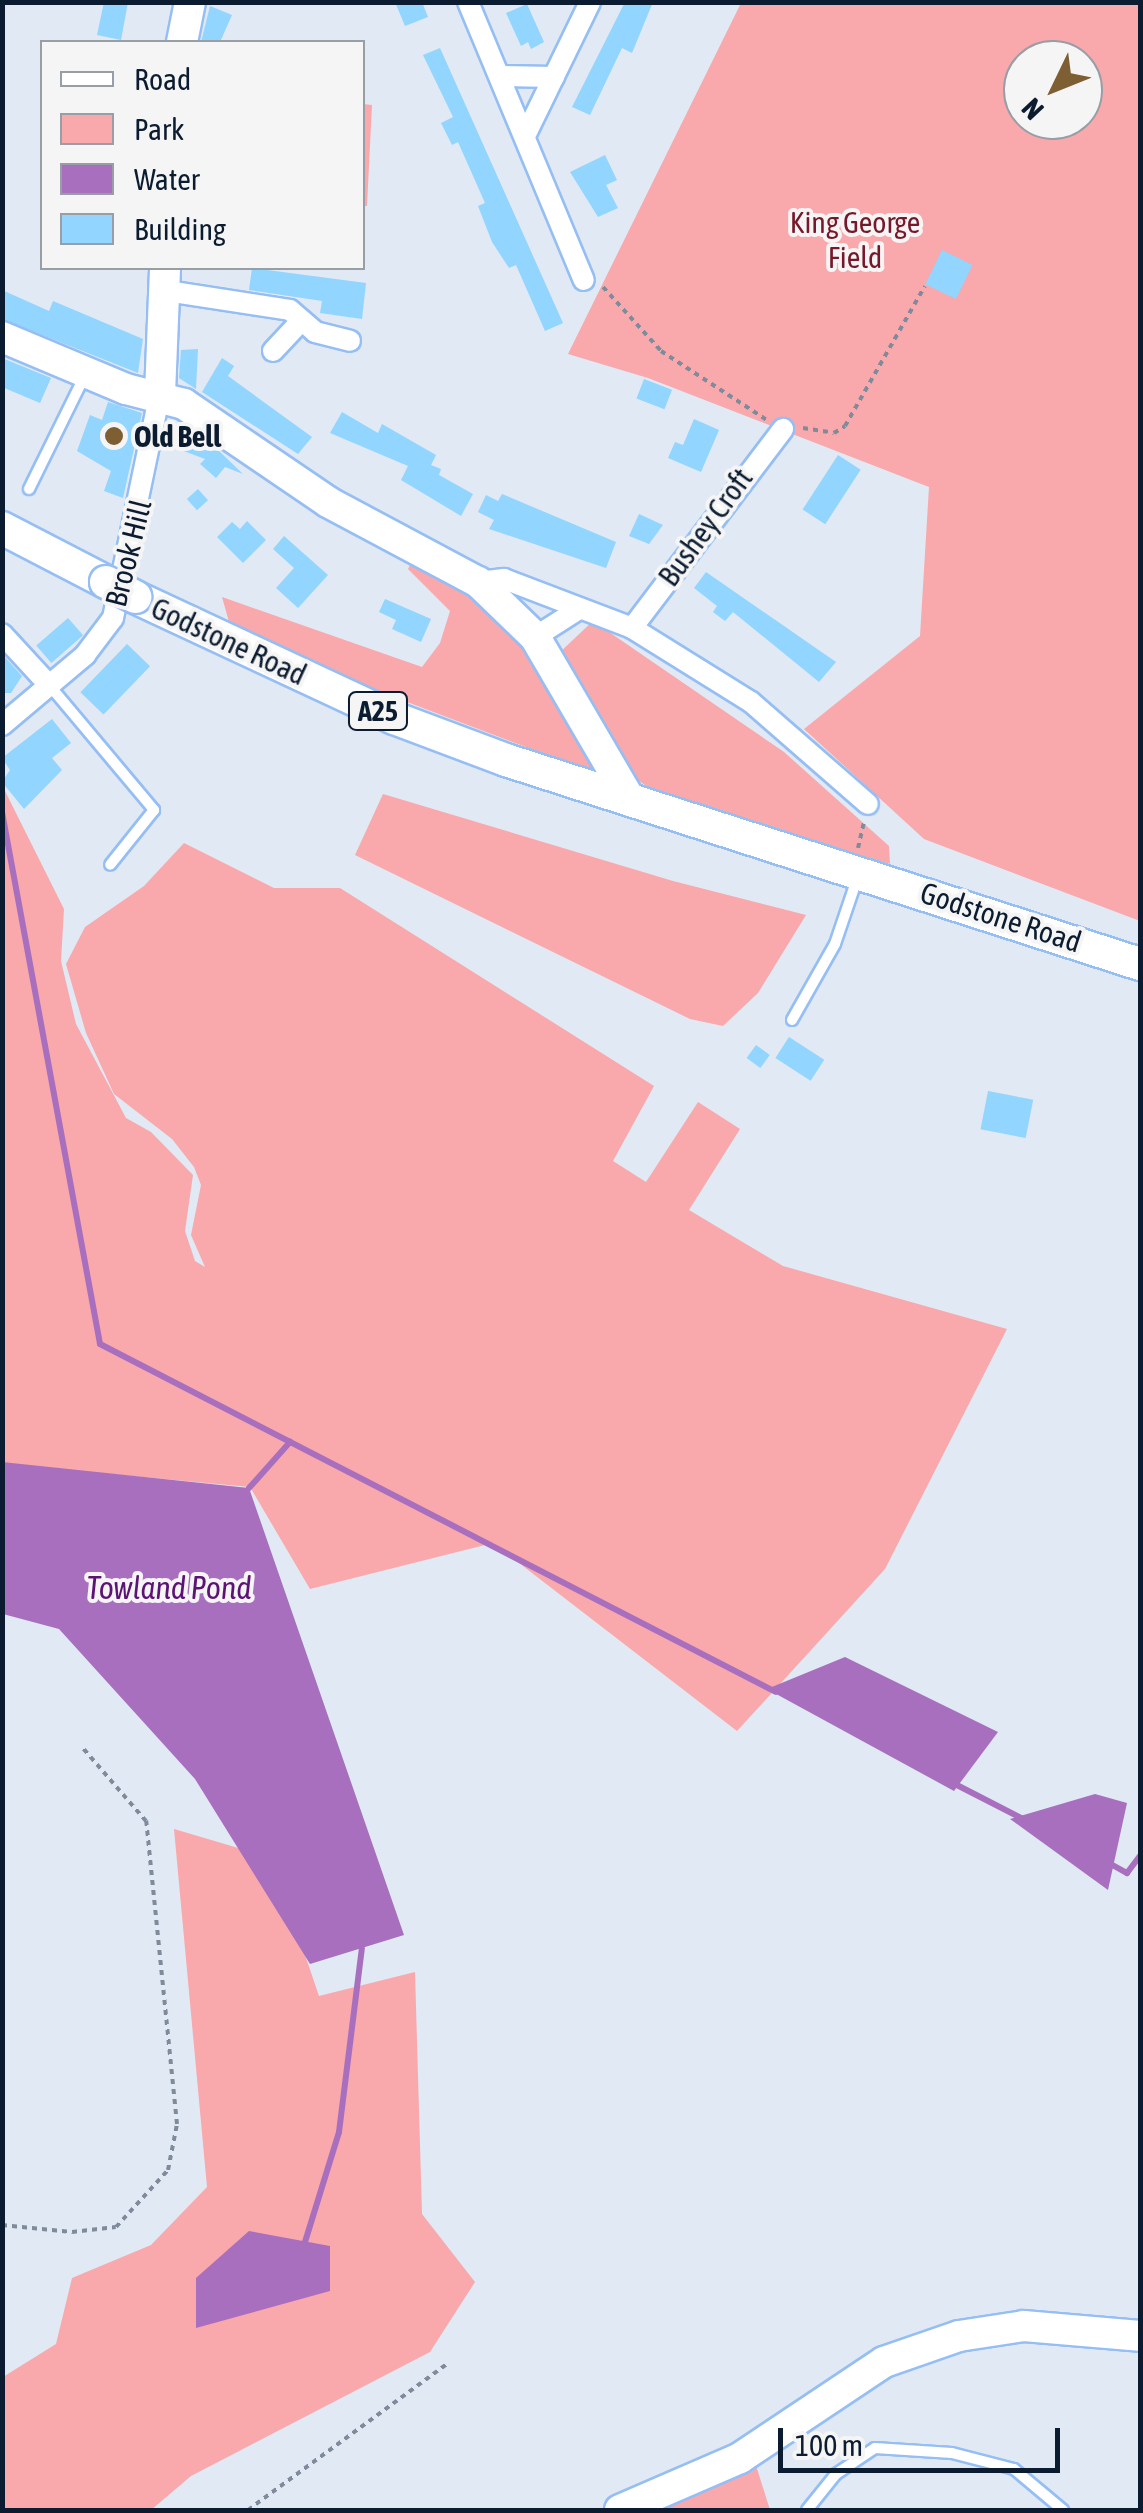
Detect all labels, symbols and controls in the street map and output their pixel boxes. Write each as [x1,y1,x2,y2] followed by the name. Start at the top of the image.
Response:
[40,40,365,270] legend
[1003,40,1103,140] north arrow
[134,62,191,96] text: Road
[1015,92,1050,126] text: N
[134,112,184,146] text: Park
[134,162,200,196] text: Water
[790,204,920,274] park label: King George Field
[134,212,226,246] text: Building
[134,418,221,454] place label: Old Bell
[103,425,125,447] marker: Old Bell
[650,461,760,593] street label: Bushey Croft
[97,496,159,610] street label: Brook Hill
[146,589,312,693] street label: Godstone Road
[346,688,410,734] road number: A25
[916,874,1086,960] street label: Godstone Road
[87,1569,251,1607] water label: Towland Pond
[783,2408,1066,2470] scale bar
[795,2428,863,2462] text: 100 m

